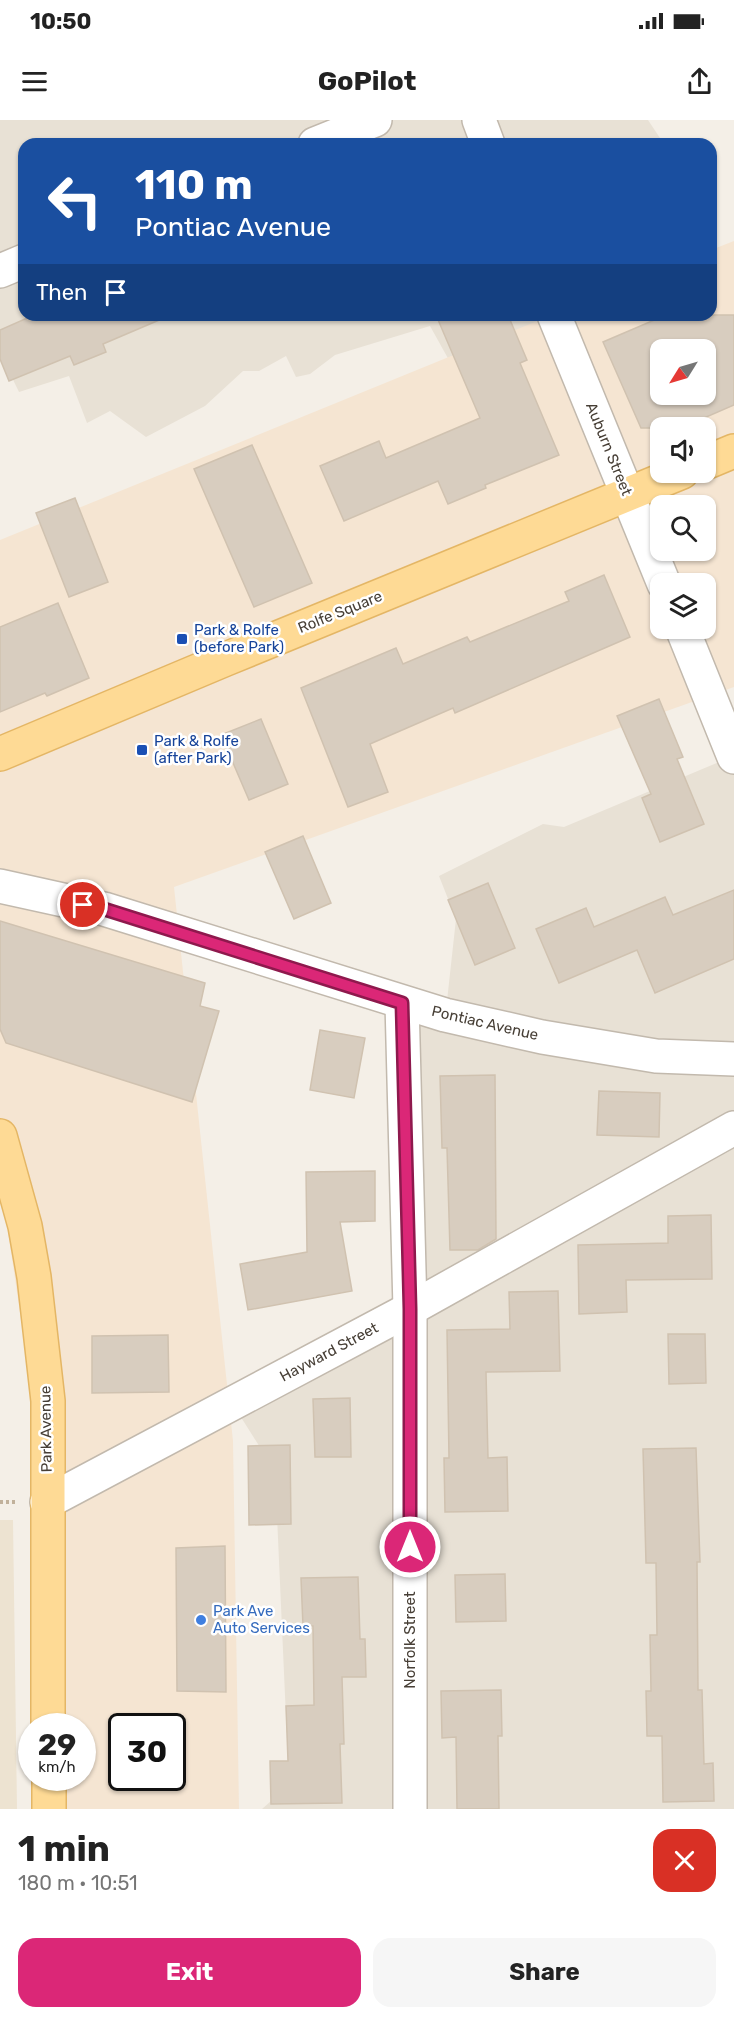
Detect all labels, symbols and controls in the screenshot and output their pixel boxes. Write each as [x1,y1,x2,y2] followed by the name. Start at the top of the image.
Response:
[30,8,92,35] text: 10:50
[18,65,51,98] icon: menu
[318,65,416,97] text: GoPilot
[683,65,716,98] icon: share
[135,160,253,210] text: 110 m
[36,162,114,240] icon: left
[135,211,331,243] text: Pontiac Avenue
[99,276,132,309] icon: arrive
[36,279,87,306] text: Then
[650,339,716,405] north arrow
[650,339,716,639] map controls
[582,400,636,498] street label: Auburn Street
[650,417,716,483] button: sound
[650,495,716,561] button: search
[650,573,716,639] button: layers
[295,587,385,637] street label: Rolfe Square
[194,621,284,656] place label: Park & Rolfe (before Park)
[175,632,189,646] marker: Park & Rolfe (before Park)
[154,732,239,767] place label: Park & Rolfe (after Park)
[135,743,149,757] marker: Park & Rolfe (after Park)
[57,879,108,930] pin
[66,888,99,921] icon: arrive
[430,1002,540,1044] street label: Pontiac Avenue
[277,1318,381,1385] street label: Hayward Street
[36,1385,56,1473] street label: Park Avenue
[378,1515,442,1579] position arrow
[401,1591,419,1689] street label: Norfolk Street
[213,1602,310,1637] place label: Park Ave Auto Services
[194,1613,208,1627] marker: Park Ave Auto Services
[108,1713,186,1791] speed limit sign: 30
[38,1727,76,1763] text: 29
[38,1758,76,1776] text: km/h
[18,1827,110,1870] text: 1 min
[653,1829,716,1892] button: close
[18,1871,138,1895] text: 180 m · 10:51
[18,1938,361,2007] button: Exit
[373,1938,716,2007] button: Share

